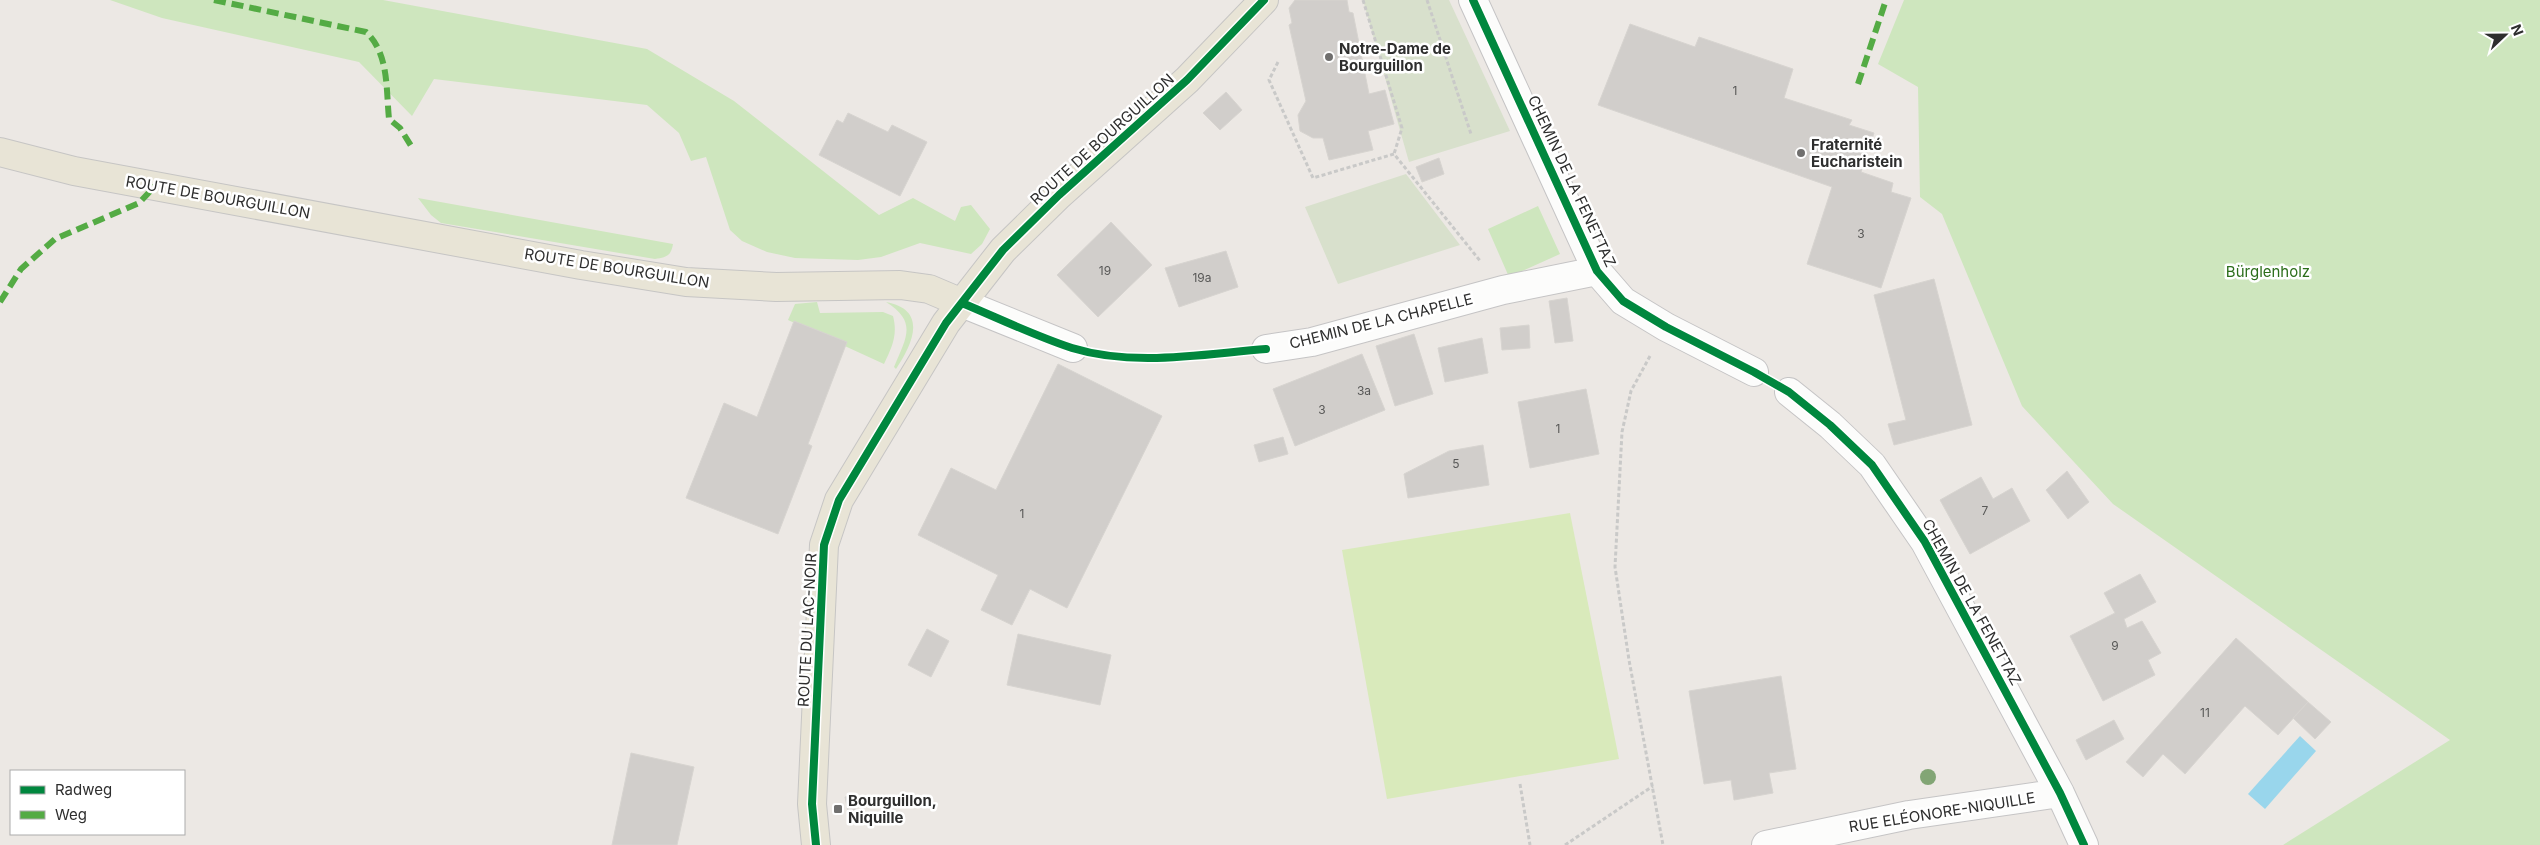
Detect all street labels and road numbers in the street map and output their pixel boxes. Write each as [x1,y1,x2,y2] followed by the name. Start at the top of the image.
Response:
[1026,69,1178,209] street label: ROUTE DE BOURGUILLON
[1524,92,1620,270] street label: CHEMIN DE LA FENETTAZ
[124,171,312,223] street label: ROUTE DE BOURGUILLON
[523,244,711,292] street label: ROUTE DE BOURGUILLON
[1287,289,1475,353] street label: CHEMIN DE LA CHAPELLE
[1918,515,2026,689] street label: CHEMIN DE LA FENETTAZ
[793,552,821,707] street label: ROUTE DU LAC-NOIR
[1848,788,2036,836] street label: RUE ELÉONORE-NIQUILLE

